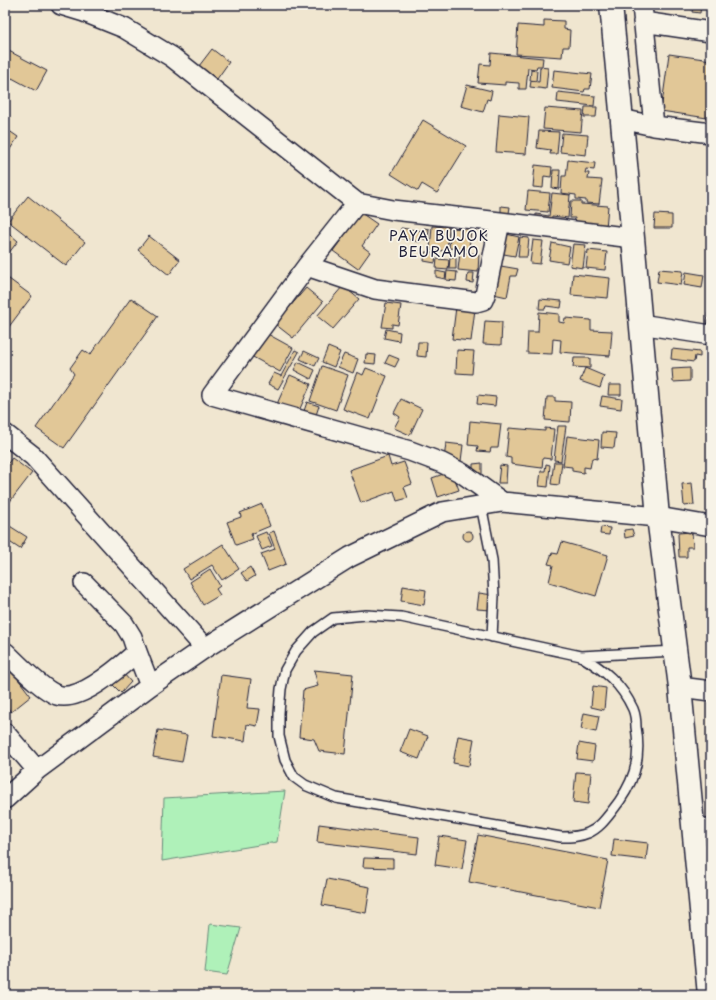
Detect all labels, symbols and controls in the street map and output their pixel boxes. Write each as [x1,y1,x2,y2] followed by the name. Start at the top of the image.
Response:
[389,225,489,262] district label: PAYA BUJOK BEURAMO

